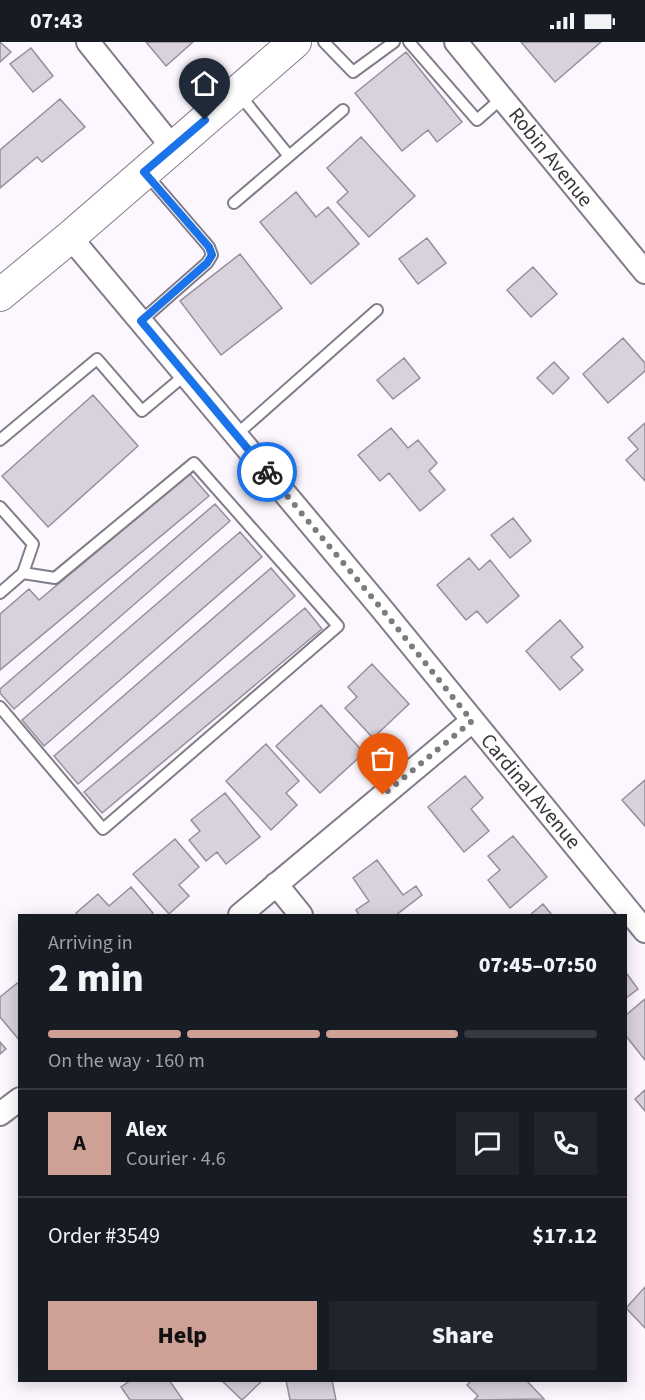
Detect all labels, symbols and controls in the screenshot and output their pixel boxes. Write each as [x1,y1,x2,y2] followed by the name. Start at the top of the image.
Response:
[30,5,83,37] text: 07:43
[179,58,230,120] pin
[188,67,221,100] icon: home
[501,101,601,213] street label: Robin Avenue
[237,442,297,502] courier
[251,456,284,489] icon: bike
[474,727,588,855] street label: Cardinal Avenue
[357,733,408,795] pin
[366,742,399,775] icon: bag
[48,929,133,957] text: Arriving in
[479,949,597,981] text: 07:45–07:50
[48,951,144,1007] text: 2 min
[48,1047,205,1075] text: On the way · 160 m
[456,1112,519,1175] button: chat
[534,1112,597,1175] button: phone
[126,1113,167,1145] text: Alex
[73,1127,86,1159] text: A
[126,1145,226,1173] text: Courier · 4.6
[48,1220,160,1252] text: Order #3549
[532,1220,597,1252] text: $17.12
[48,1301,317,1370] button: Help
[329,1301,597,1370] button: Share

